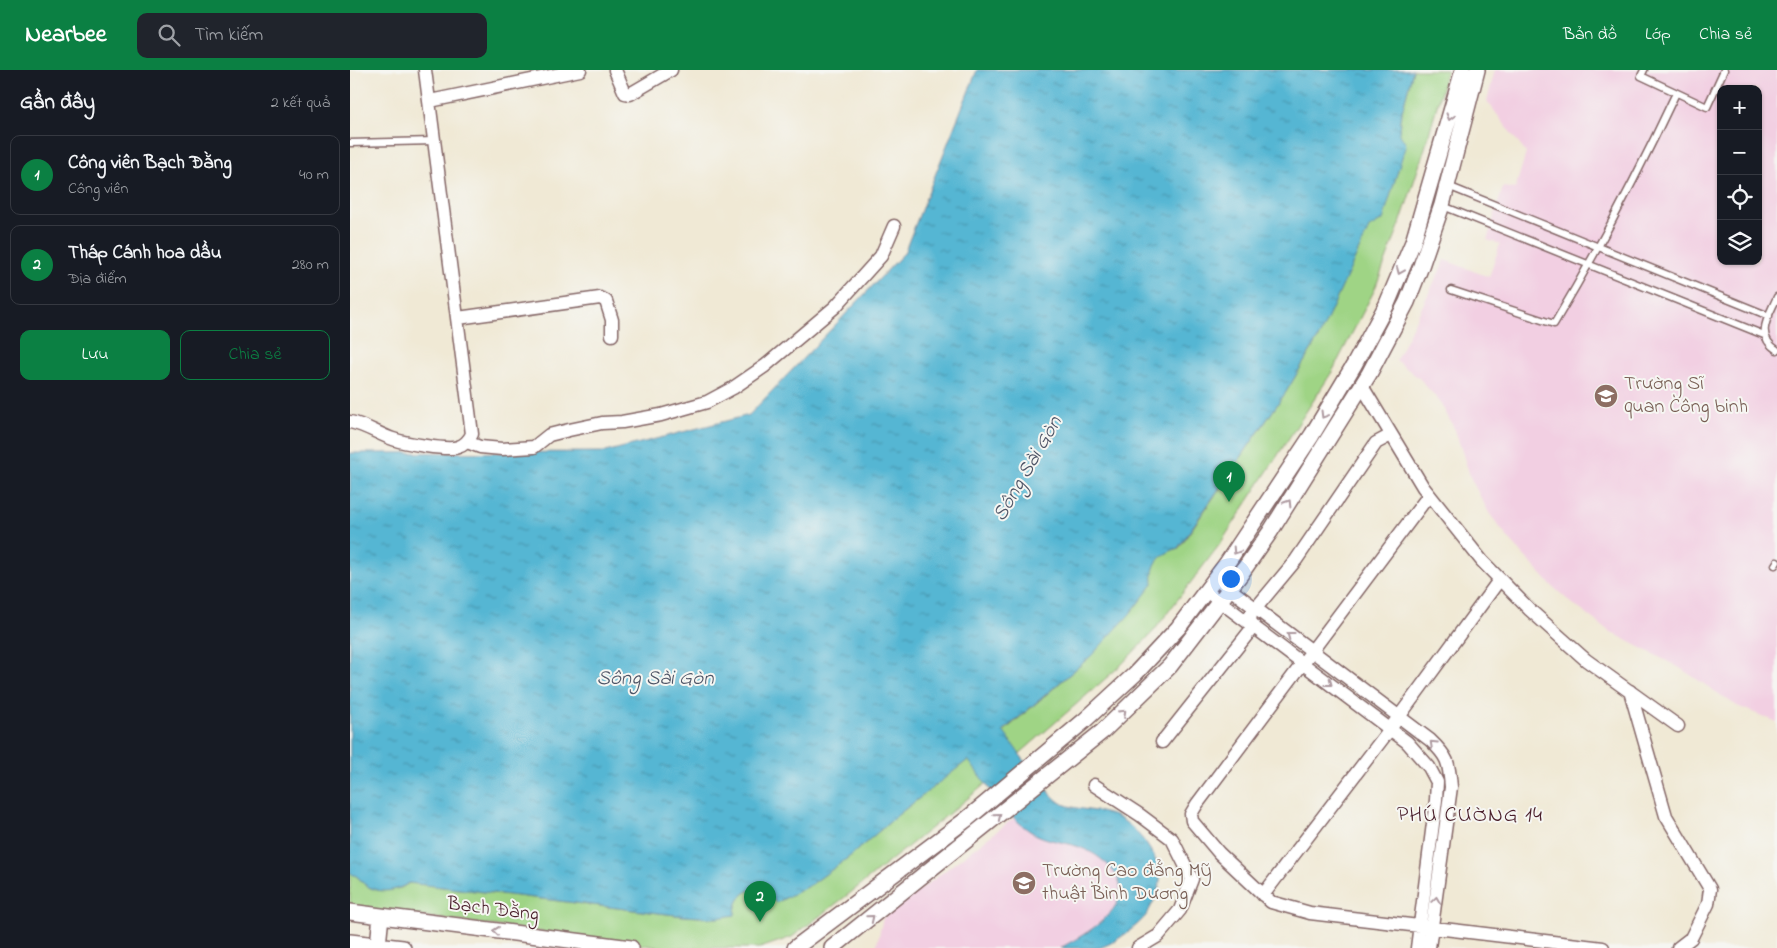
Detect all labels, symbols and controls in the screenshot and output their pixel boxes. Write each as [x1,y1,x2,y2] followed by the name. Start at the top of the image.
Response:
[137,13,487,58] search box
[25,18,107,53] text: Nearbee
[155,21,183,49] icon: search
[195,22,263,49] text: Tìm kiếm
[1563,22,1617,48] text: Bản đồ
[1645,22,1671,48] text: Lớp
[1699,22,1752,48] text: Chia sẻ
[1717,85,1762,265] map controls
[1717,85,1762,130] button: +
[20,88,95,118] text: Gần đây
[271,91,330,115] text: 2 kết quả
[1445,112,1456,121] one-way arrow
[1717,130,1762,175] button: −
[68,150,232,177] text: Công viên Bạch Đằng
[34,163,40,187] text: 1
[299,163,329,187] text: 40 m
[1717,175,1762,220] button: locate
[68,177,128,201] text: Công viên
[1717,220,1762,265] button: layers
[68,240,221,267] text: Tháp Cánh hoa dầu
[33,253,41,277] text: 2
[292,253,329,277] text: 280 m
[68,267,127,291] text: Địa điểm
[1396,267,1406,275] one-way arrow
[20,330,170,380] button: Lưu
[180,330,330,380] button: Chia sẻ
[1624,370,1748,423] place label: Trường Sĩ quan Công binh
[1593,383,1619,409] school or university icon: Trường Sĩ quan Công binh
[1320,409,1330,418] one-way arrow
[986,410,1071,528] water label: Sông Sài Gòn
[1213,461,1245,502] pin: 1
[1281,500,1291,509] one-way arrow
[1232,546,1242,555] one-way arrow
[1218,566,1244,592] your location
[1287,632,1296,640] one-way arrow
[596,664,714,695] water label: Sông Sài Gòn
[1323,678,1332,686] one-way arrow
[1117,710,1126,719] one-way arrow
[1430,741,1439,750] one-way arrow
[1397,800,1543,832] district label: PHÚ CƯỜNG 14
[992,813,1001,822] one-way arrow
[1042,857,1212,910] place label: Trường Cao đẳng Mỹ thuật Bình Dương
[1011,870,1037,896] school or university icon: Trường Cao đẳng Mỹ thuật Bình Dương
[744,881,776,922] pin: 2
[444,890,540,931] street label: Bạch Đằng
[1430,895,1441,903] one-way arrow
[865,916,874,924] one-way arrow
[492,926,500,937] one-way arrow

